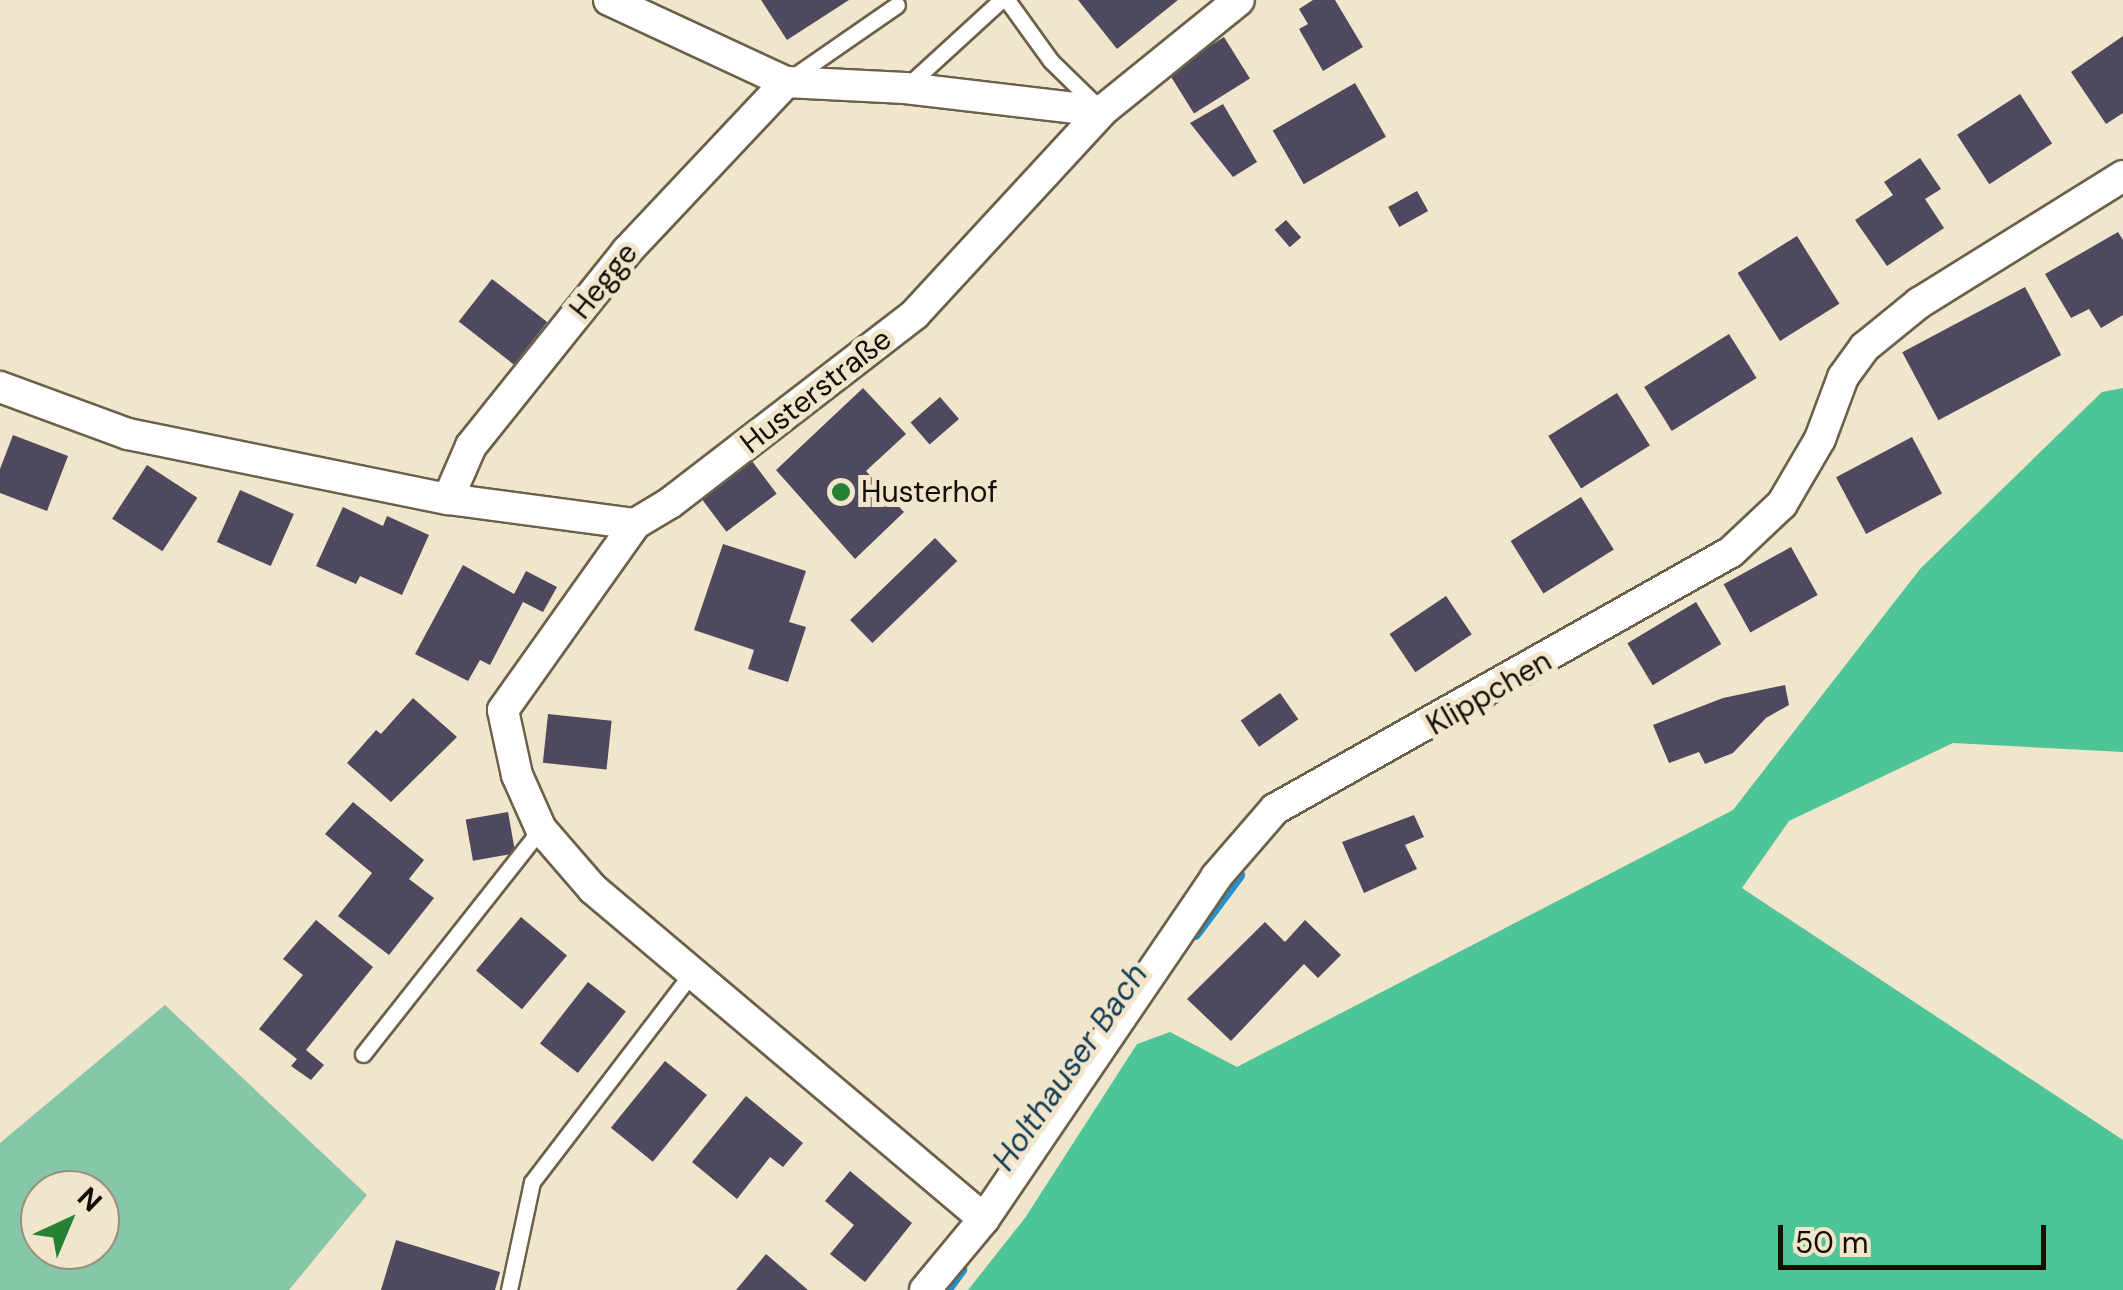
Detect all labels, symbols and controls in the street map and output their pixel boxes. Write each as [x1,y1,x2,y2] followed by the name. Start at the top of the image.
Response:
[563,236,645,326] street label: Hegge
[733,321,899,461] street label: Husterstraße
[861,474,998,510] place label: Husterhof
[830,481,852,503] marker: Husterhof
[1420,643,1558,743] street label: Klippchen
[984,956,1156,1178] water label: Holthauser Bach
[20,1170,120,1270] north arrow
[70,1179,110,1220] text: N
[1783,1205,2050,1267] scale bar
[1795,1223,1869,1262] text: 50 m

